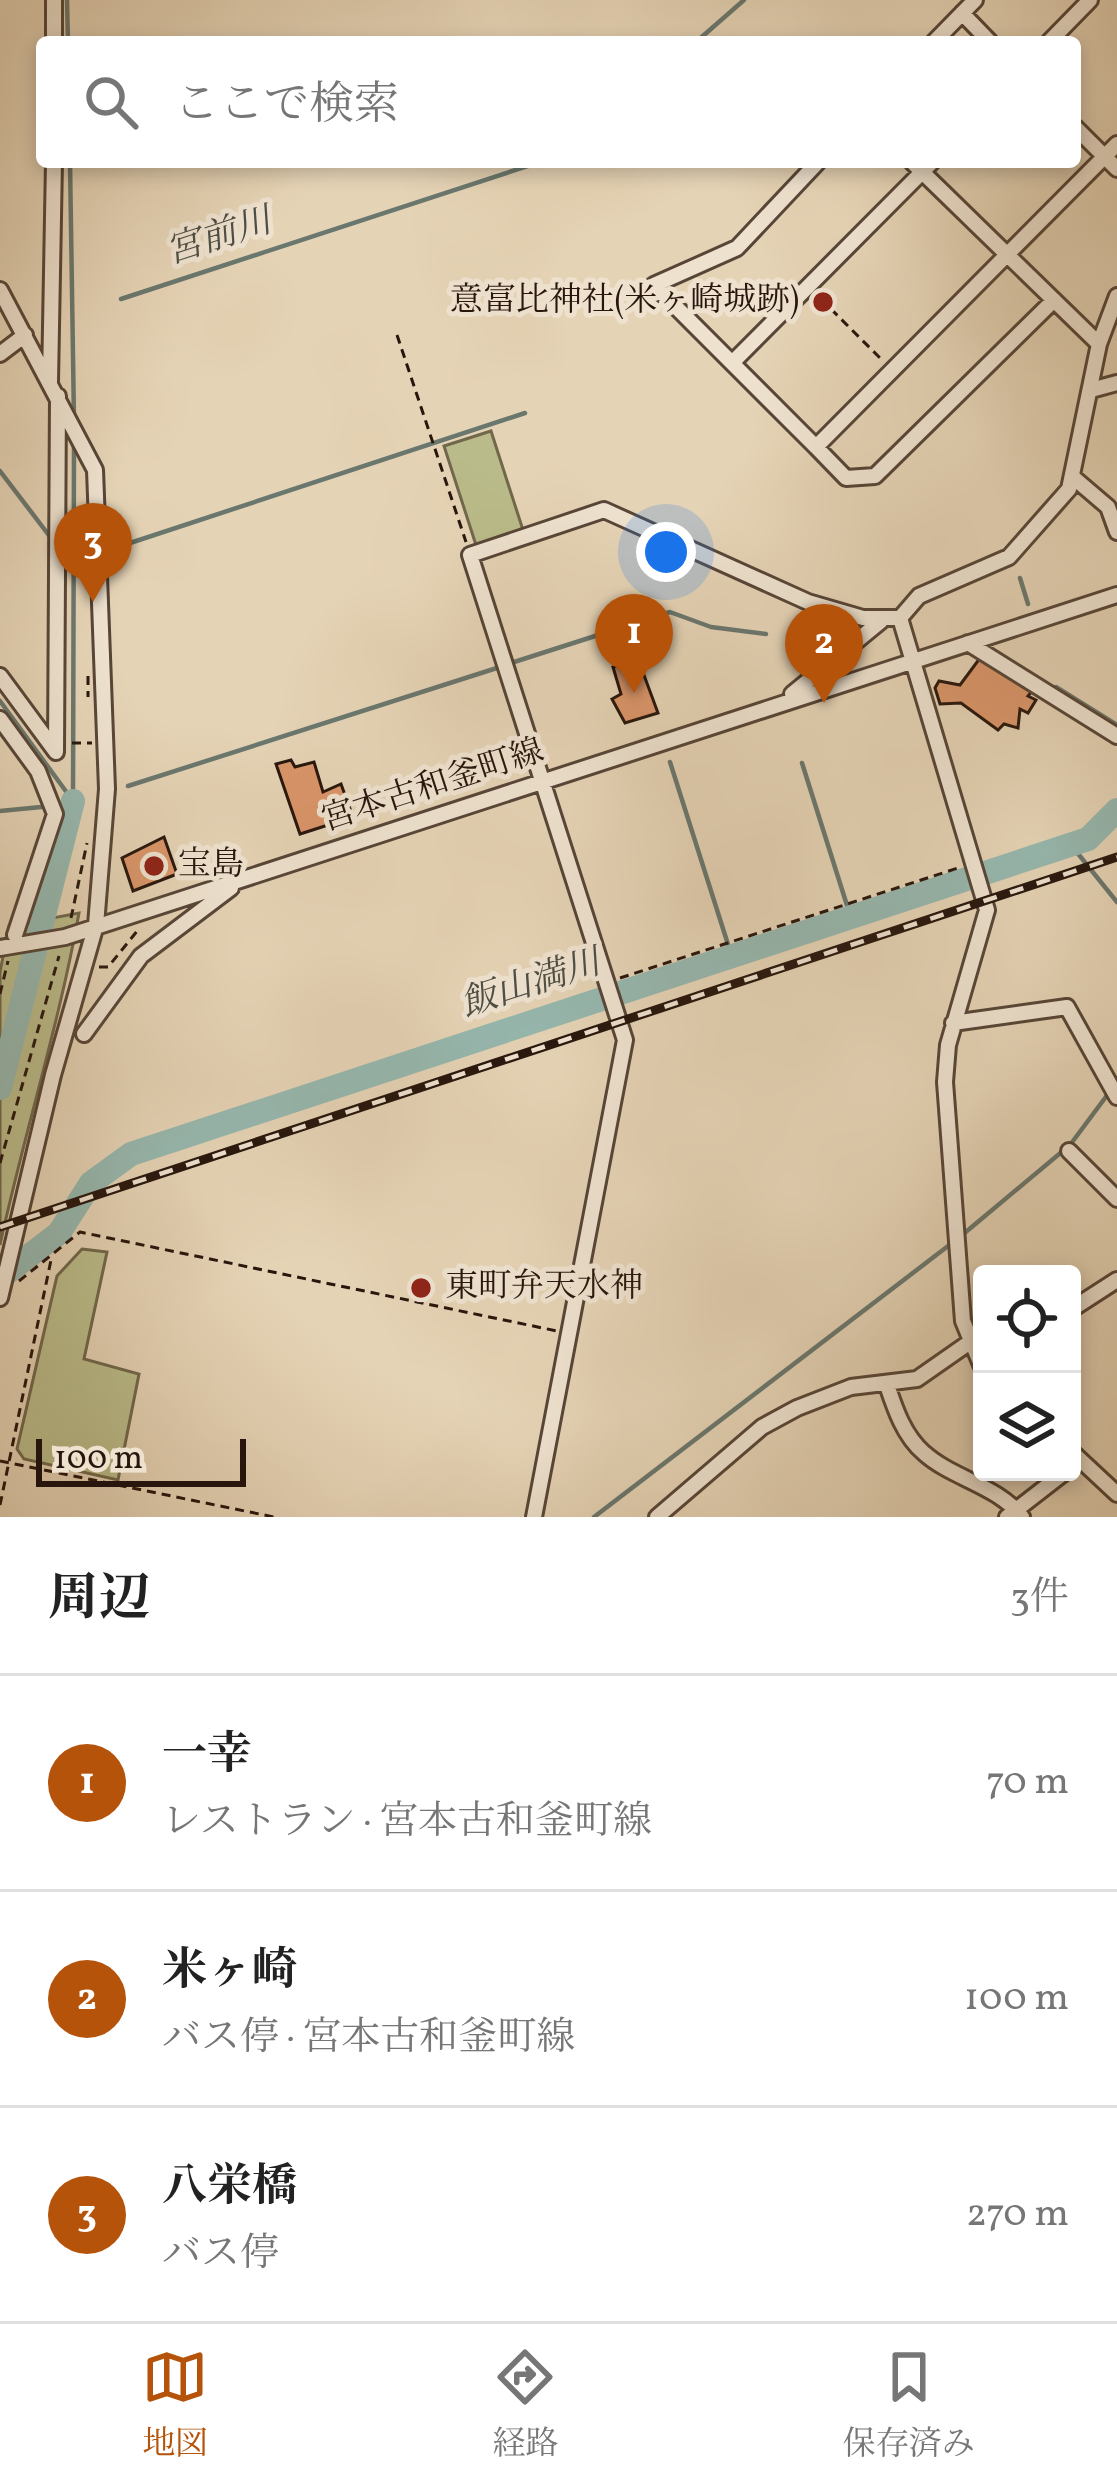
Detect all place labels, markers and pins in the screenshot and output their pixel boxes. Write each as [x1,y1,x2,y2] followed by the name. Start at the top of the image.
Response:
[450,279,799,325] place label: 意富比神社(米ヶ崎城跡)
[810,289,836,315] marker: 意富比神社(米ヶ崎城跡)
[54,503,132,602] pin: 3
[595,594,673,693] pin: 1
[785,604,863,703] pin: 2
[178,843,244,889] place label: 宝島
[141,853,167,879] marker: 宝島
[445,1265,643,1311] place label: 東町弁天水神
[408,1275,434,1301] marker: 東町弁天水神

